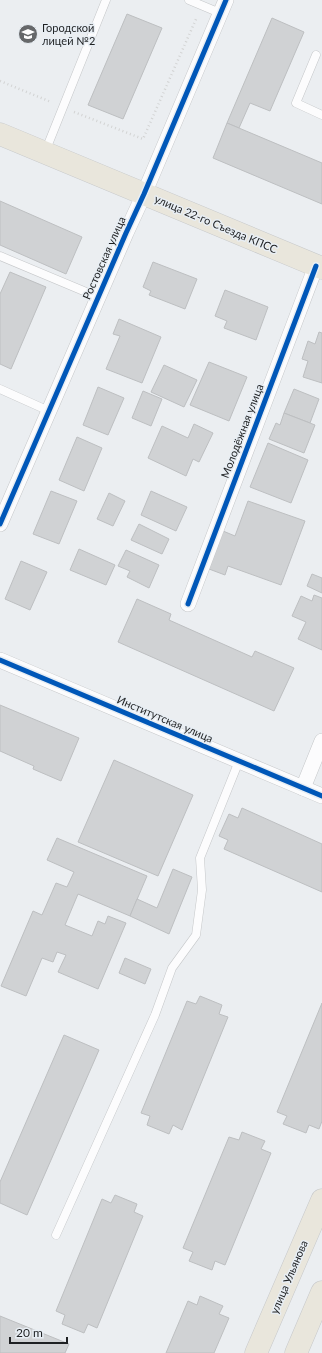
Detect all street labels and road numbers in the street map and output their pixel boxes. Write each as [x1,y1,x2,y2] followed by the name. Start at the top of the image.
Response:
[153,192,280,256] street label: улица 22-го Съезда КПСС
[79,214,128,301] street label: Ростовская улица
[218,382,265,480] street label: Молодёжная улица
[115,692,215,745] street label: Институтская улица
[267,1238,310,1316] street label: улица Ульянова

